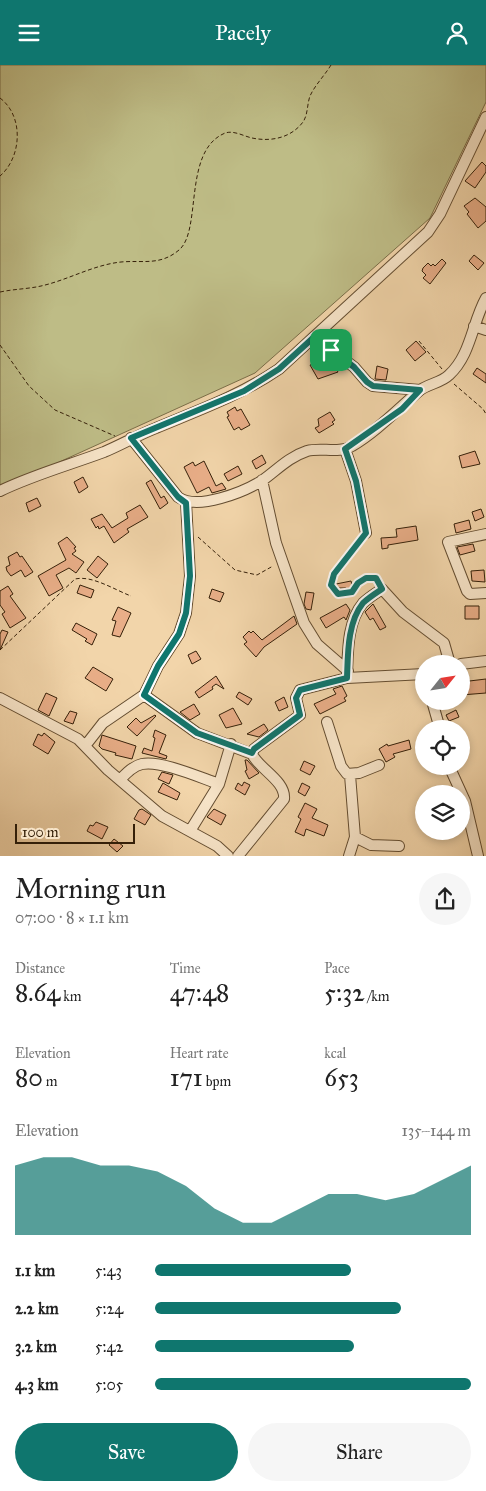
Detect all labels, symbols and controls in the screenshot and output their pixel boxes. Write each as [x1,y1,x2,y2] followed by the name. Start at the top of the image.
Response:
[15,19,43,47] icon: menu
[215,19,271,46] text: Pacely
[443,19,471,47] icon: person
[310,329,352,371] pin
[317,336,345,364] icon: arrive
[415,655,470,710] north arrow
[415,655,470,840] map controls
[415,720,470,775] button: locate
[415,785,470,840] button: layers
[15,821,135,844] scale bar
[22,824,59,841] text: 100 m
[15,871,166,906] text: Morning run
[419,873,471,925] button: share
[15,908,129,927] text: 07:00 · 8 × 1.1 km
[15,960,65,977] text: Distance
[170,960,201,977] text: Time
[324,960,350,977] text: Pace
[15,977,60,1008] text: 8.64
[170,977,229,1008] text: 47:48
[324,977,365,1008] text: 5:32
[60,988,82,1005] text: km
[365,988,390,1005] text: /km
[15,1045,71,1062] text: Elevation
[170,1045,229,1062] text: Heart rate
[324,1045,346,1062] text: kcal
[15,1062,43,1093] text: 80
[170,1062,203,1093] text: 171
[324,1062,359,1093] text: 653
[43,1073,58,1090] text: m
[203,1073,231,1090] text: bpm
[15,1121,79,1140] text: Elevation
[401,1121,471,1140] text: 135–144 m
[15,1261,55,1280] text: 1.1 km
[95,1261,122,1280] text: 5:43
[15,1299,59,1318] text: 2.2 km
[95,1299,123,1318] text: 5:24
[15,1337,57,1356] text: 3.2 km
[95,1337,123,1356] text: 5:42
[15,1375,58,1394] text: 4.3 km
[95,1375,123,1394] text: 5:05
[15,1423,238,1481] button: Save
[248,1423,471,1481] button: Share

